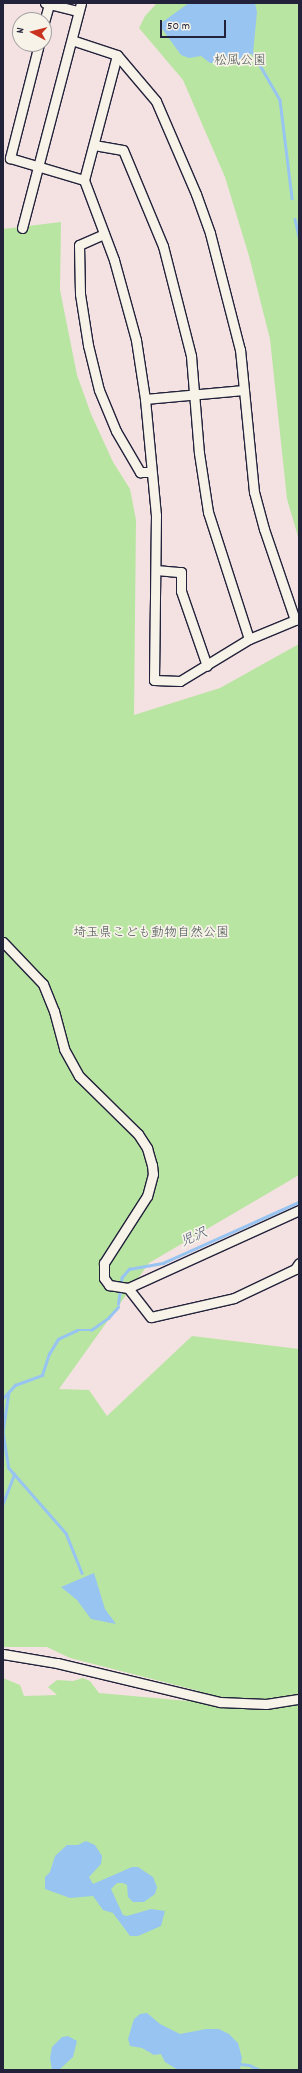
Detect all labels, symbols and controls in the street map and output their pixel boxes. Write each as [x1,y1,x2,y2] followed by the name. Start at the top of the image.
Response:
[12,12,52,52] north arrow
[162,12,228,38] scale bar
[167,18,190,35] text: 50 m
[13,27,29,34] text: N
[214,54,266,70] park label: 松風公園
[73,926,229,942] park label: 埼玉県こども動物自然公園
[178,1225,210,1251] water label: 児沢

